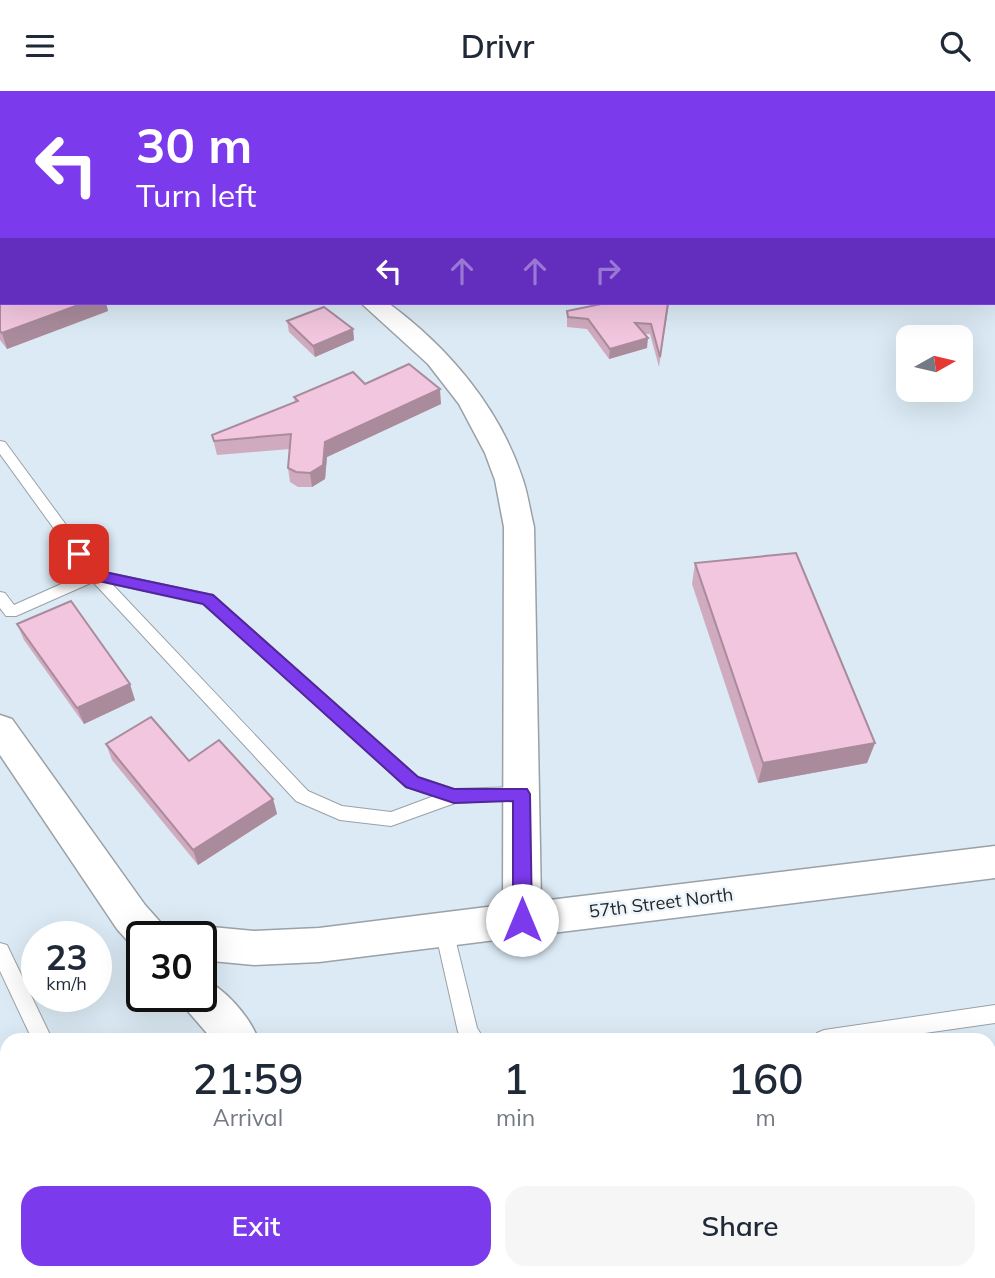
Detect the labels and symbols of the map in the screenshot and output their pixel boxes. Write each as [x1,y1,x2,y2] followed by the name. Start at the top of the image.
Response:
[896,325,973,403] north arrow
[49,524,109,584] pin
[587,882,734,923] street label: 57th Street North
[485,883,559,957] position arrow
[126,921,217,1012] speed limit sign: 30

